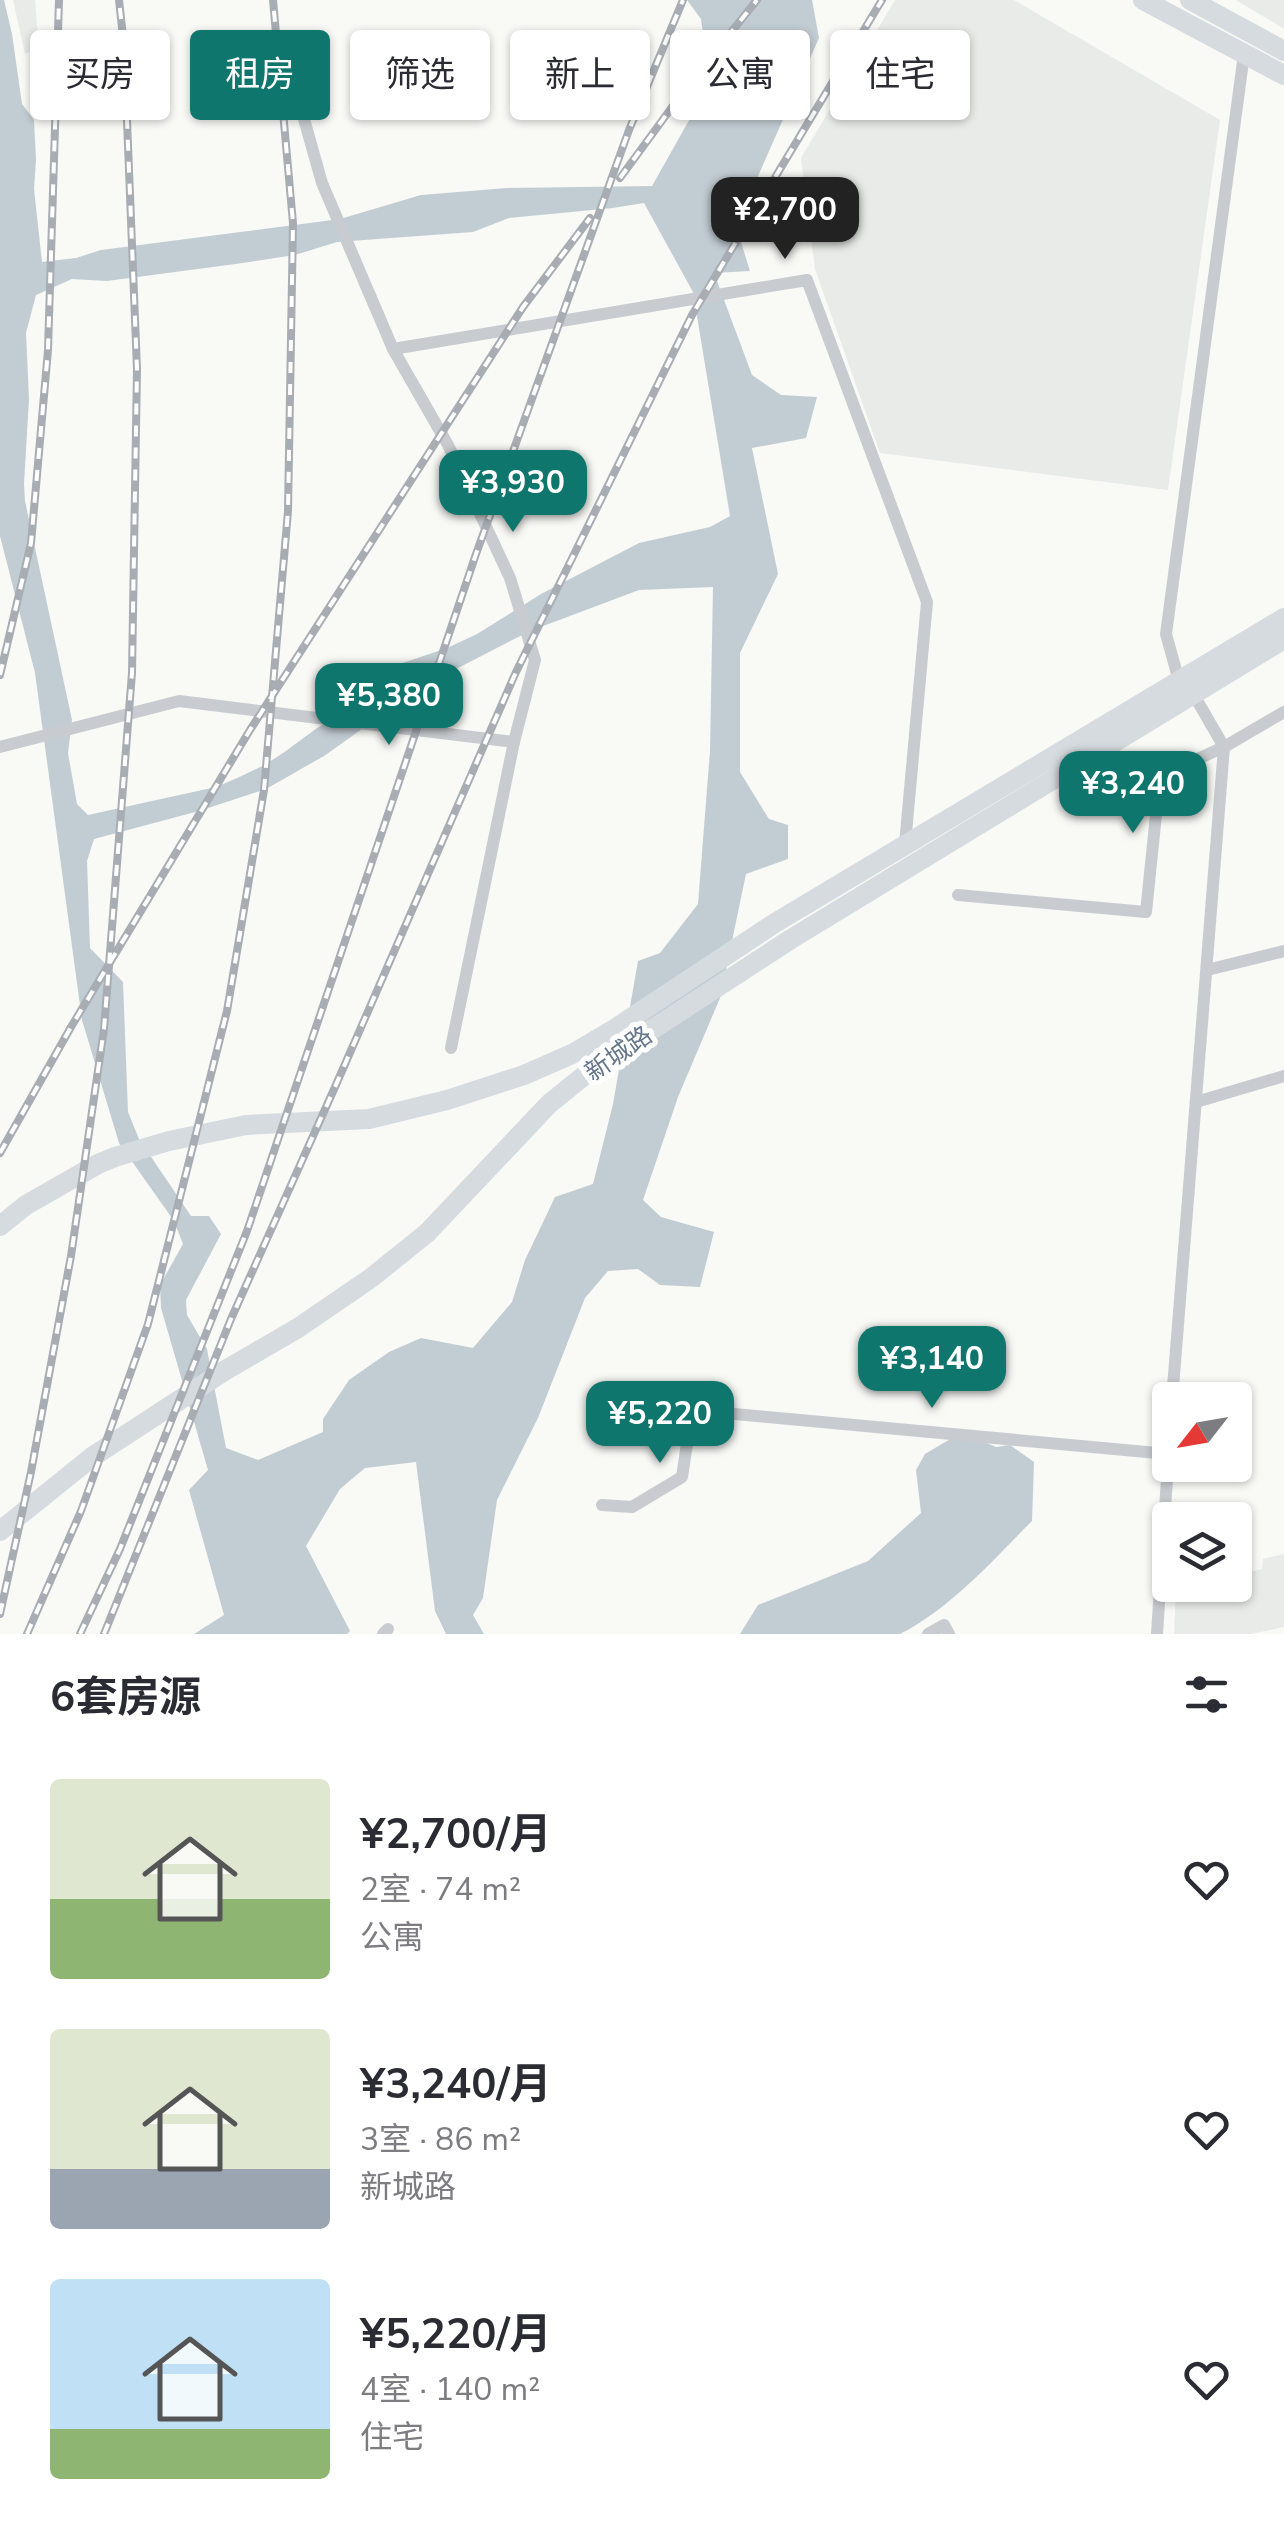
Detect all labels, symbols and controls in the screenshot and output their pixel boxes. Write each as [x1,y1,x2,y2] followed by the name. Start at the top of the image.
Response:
[30,30,170,120] chip: 买房
[190,30,330,120] chip: 租房
[350,30,490,120] chip: 筛选
[510,30,650,120] chip: 新上
[670,30,810,120] chip: 公寓
[830,30,970,120] chip: 住宅
[704,177,866,262] pin: ¥2,700
[733,188,837,231] text: ¥2,700
[432,450,594,535] pin: ¥3,930
[461,461,565,504] text: ¥3,930
[308,663,470,748] pin: ¥5,380
[337,674,441,717] text: ¥5,380
[1052,751,1214,836] pin: ¥3,240
[1081,762,1185,805] text: ¥3,240
[578,1018,659,1089] street label: 新城路
[851,1326,1013,1411] pin: ¥3,140
[880,1337,984,1380] text: ¥3,140
[579,1381,741,1466] pin: ¥5,220
[1152,1382,1252,1482] north arrow
[1152,1382,1252,1602] map controls
[608,1392,712,1435] text: ¥5,220
[1152,1502,1252,1602] button: layers
[1179,1667,1234,1722] icon: filters
[50,1669,201,1726] text: 6套房源
[360,1806,552,1863] text: ¥2,700/月
[130,1819,250,1939] icon: home
[1179,1852,1234,1907] icon: heart
[360,1868,521,1911] text: 2室 · 74 m²
[360,1916,424,1959] text: 公寓
[360,2056,552,2113] text: ¥3,240/月
[130,2069,250,2189] icon: home
[1179,2102,1234,2157] icon: heart
[360,2118,521,2161] text: 3室 · 86 m²
[360,2166,456,2209] text: 新城路
[360,2306,552,2363] text: ¥5,220/月
[130,2319,250,2439] icon: home
[1179,2352,1234,2407] icon: heart
[360,2368,540,2411] text: 4室 · 140 m²
[360,2416,424,2459] text: 住宅

